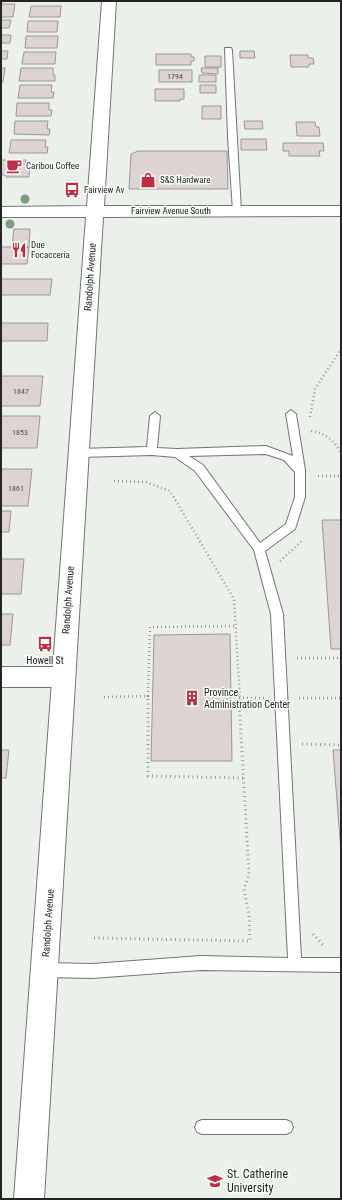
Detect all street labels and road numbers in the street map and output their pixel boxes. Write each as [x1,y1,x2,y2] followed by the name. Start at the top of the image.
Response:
[131,206,211,216] street label: Fairview Avenue South
[82,242,98,311] street label: Randolph Avenue
[60,565,76,634] street label: Randolph Avenue
[40,888,56,957] street label: Randolph Avenue

